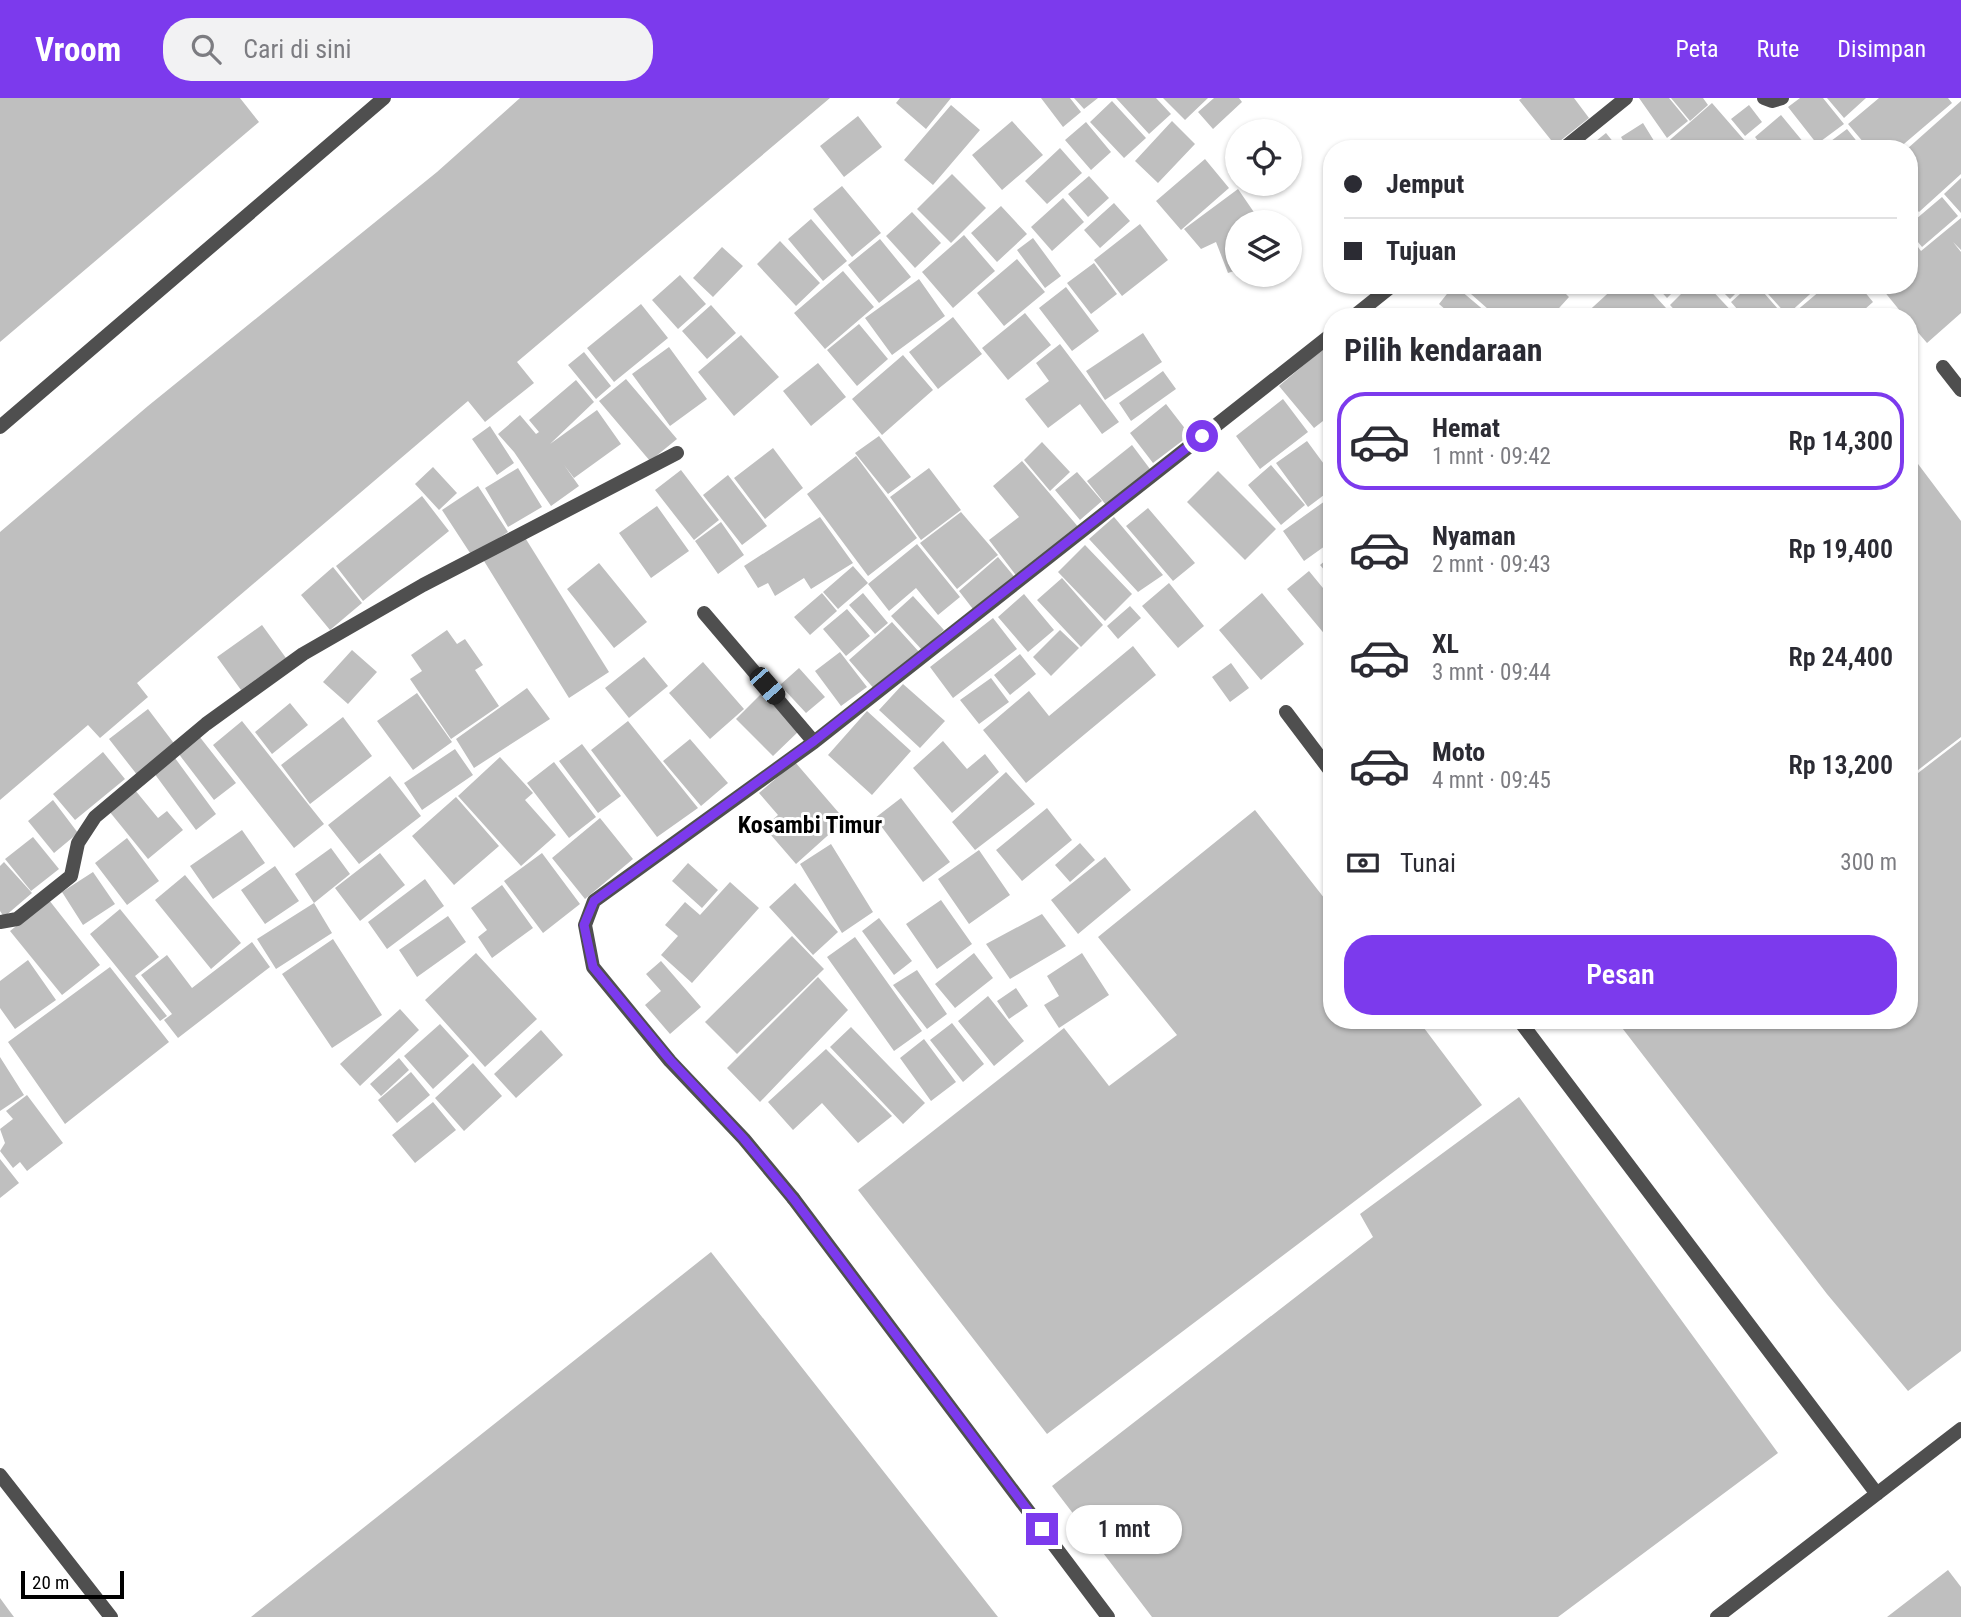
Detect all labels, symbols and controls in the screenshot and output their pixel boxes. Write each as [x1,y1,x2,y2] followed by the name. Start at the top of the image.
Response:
[163,18,653,81] search box
[35,30,121,69] text: Vroom
[187,30,225,68] icon: search
[243,34,352,64] text: Cari di sini
[1676,35,1719,63] text: Peta
[1757,35,1799,63] text: Rute
[1837,35,1926,63] text: Disimpan
[1225,119,1302,287] map controls
[1225,119,1302,196] button: locate
[1386,169,1464,199] text: Jemput
[1225,210,1302,287] button: layers
[1386,236,1456,266] text: Tujuan
[1344,331,1543,369] text: Pilih kendaraan
[1348,410,1411,473] icon: car
[1432,413,1500,443] text: Hemat
[1186,420,1218,452] route start
[1788,426,1893,456] text: Rp 14,300
[1432,443,1551,470] text: 1 mnt · 09:42
[1348,518,1411,581] icon: car
[1432,521,1516,551] text: Nyaman
[1788,534,1893,564] text: Rp 19,400
[1432,551,1551,578] text: 2 mnt · 09:43
[1348,626,1411,689] icon: car
[1432,629,1459,659] text: XL
[1788,642,1893,672] text: Rp 24,400
[1432,659,1551,686] text: 3 mnt · 09:44
[746,663,789,709] car
[1348,734,1411,797] icon: car
[1432,737,1485,767] text: Moto
[1788,750,1893,780] text: Rp 13,200
[1432,767,1551,794] text: 4 mnt · 09:45
[738,811,882,839] district label: Kosambi Timur
[1344,844,1382,882] icon: cash
[1400,848,1456,878] text: Tunai
[1840,849,1897,876] text: 300 m
[1344,935,1897,1015] button: Pesan
[1066,1504,1182,1554] callout: 1 mnt
[1026,1513,1058,1545] route end
[1098,1516,1150,1543] text: 1 mnt
[21,1568,124,1600] scale bar
[32,1571,69,1594] text: 20 m

